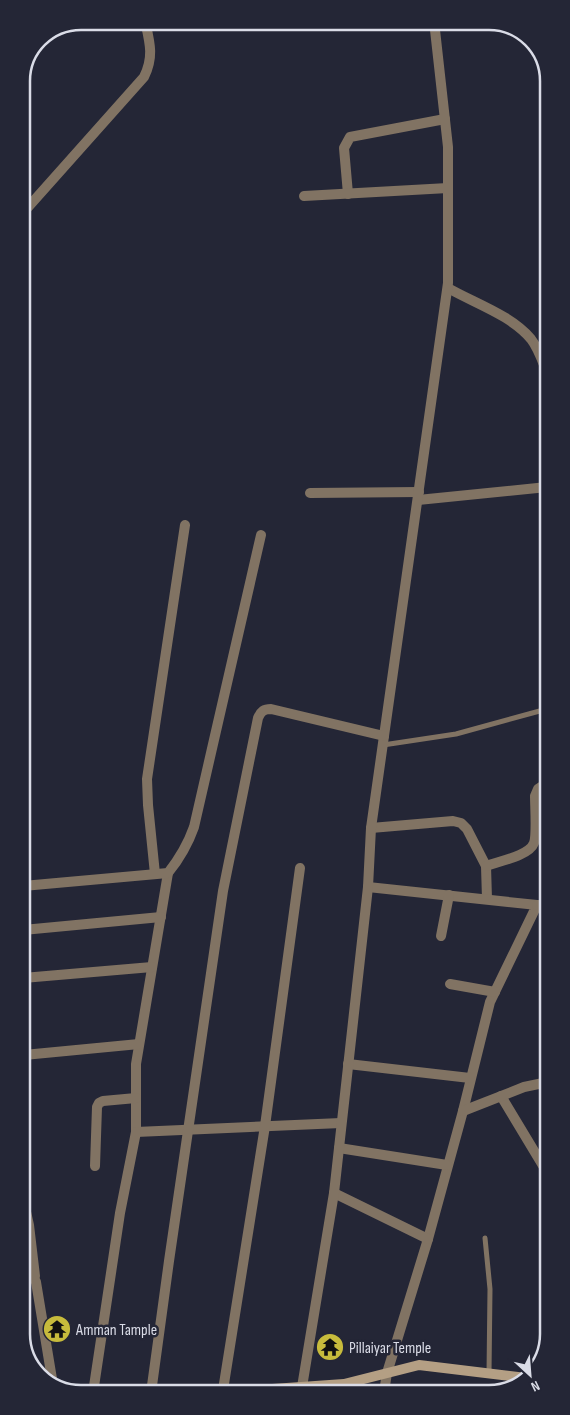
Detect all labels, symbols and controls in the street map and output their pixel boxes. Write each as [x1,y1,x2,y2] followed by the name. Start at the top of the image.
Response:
[42,1314,72,1344] temple icon: Amman Tample
[75,1321,157,1340] place label: Amman Tample
[315,1332,345,1362] temple icon: Pillaiyar Temple
[349,1339,431,1358] place label: Pillaiyar Temple
[505,1350,555,1400] north arrow
[528,1377,543,1396] text: N

